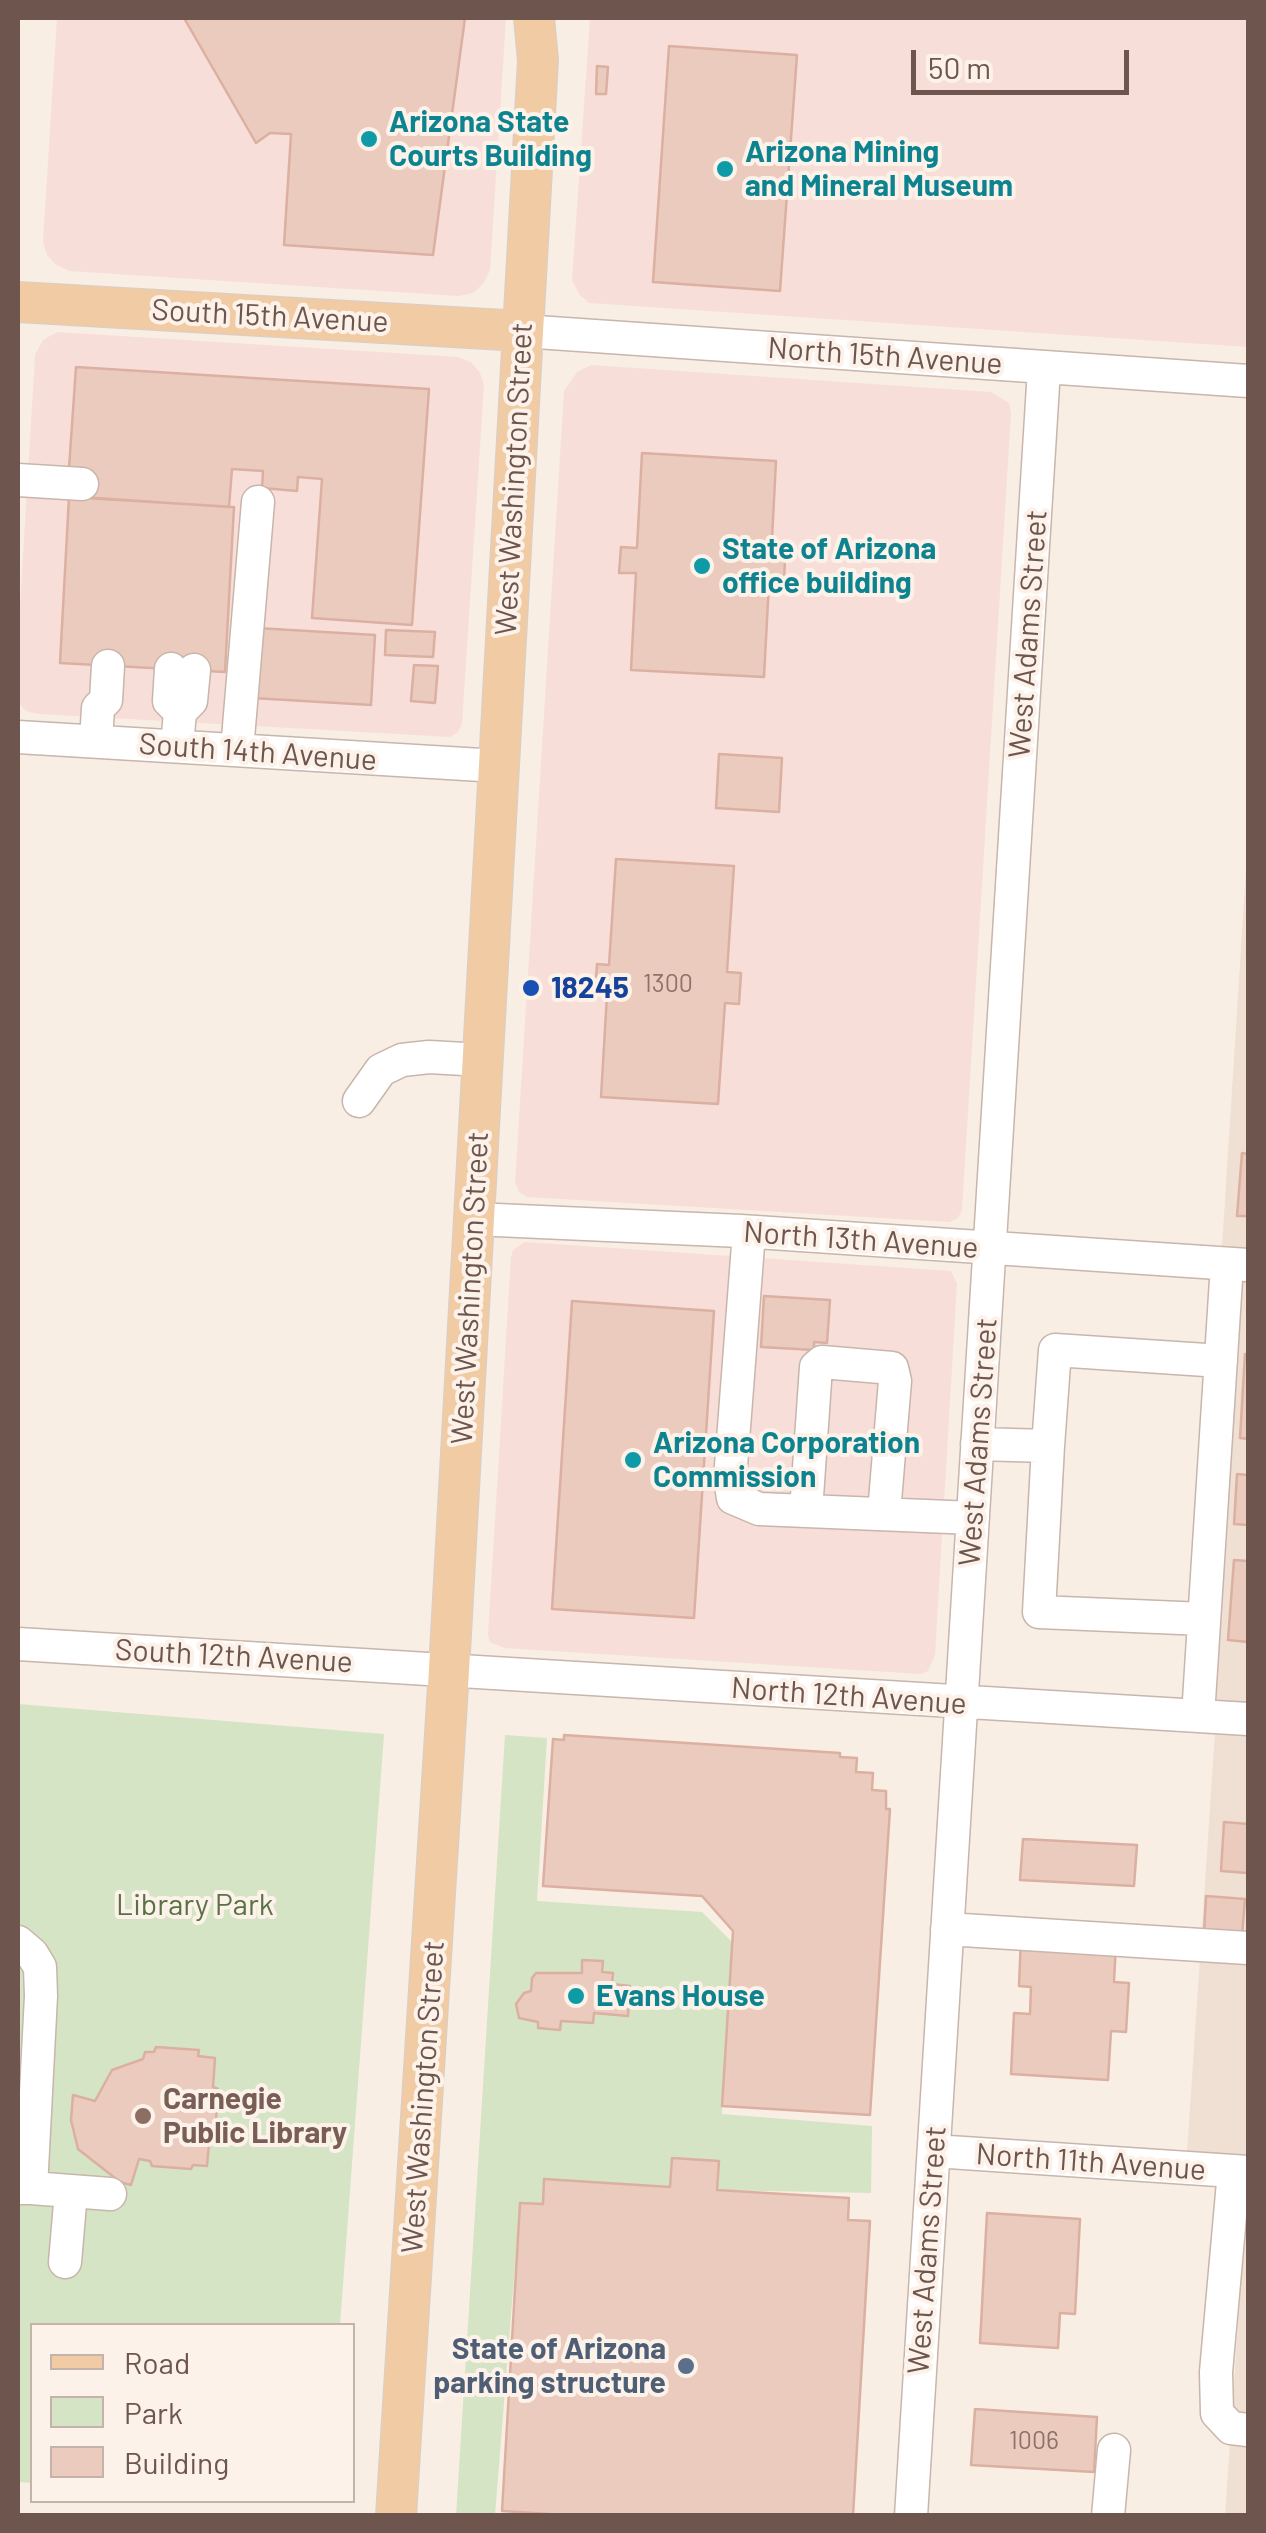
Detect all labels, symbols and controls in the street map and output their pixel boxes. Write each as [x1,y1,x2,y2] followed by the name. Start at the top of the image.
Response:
[916,30,1134,92] scale bar
[928,49,991,85] text: 50 m
[389,104,592,174] place label: Arizona State Courts Building
[358,128,380,150] marker: Arizona State Courts Building
[745,134,1013,204] place label: Arizona Mining and Mineral Museum
[714,158,736,180] marker: Arizona Mining and Mineral Museum
[151,292,389,340] street label: South 15th Avenue
[488,322,540,636] street label: West Washington Street
[766,330,1004,382] street label: North 15th Avenue
[1001,509,1055,759] street label: West Adams Street
[722,531,936,602] place label: State of Arizona office building
[691,555,713,577] marker: State of Arizona office building
[138,726,378,778] street label: South 14th Avenue
[643,969,693,999] house number: 1300
[551,970,629,1006] place label: 18245
[520,977,542,999] marker: 18245
[444,1131,496,1445] street label: West Washington Street
[742,1214,980,1266] street label: North 13th Avenue
[951,1317,1005,1567] street label: West Adams Street
[653,1425,920,1496] place label: Arizona Corporation Commission
[622,1449,644,1471] marker: Arizona Corporation Commission
[114,1632,354,1680] street label: South 12th Avenue
[730,1670,968,1722] street label: North 12th Avenue
[116,1887,274,1923] park label: Library Park
[394,1939,452,2255] street label: West Washington Street
[596,1978,765,2014] place label: Evans House
[565,1985,587,2007] marker: Evans House
[163,2081,347,2152] place label: Carnegie Public Library
[132,2105,154,2127] marker: Carnegie Public Library
[900,2125,954,2375] street label: West Adams Street
[975,2136,1207,2188] street label: North 11th Avenue
[30,2323,355,2503] legend
[433,2331,666,2402] place label: State of Arizona parking structure
[124,2344,190,2380] text: Road
[675,2355,697,2377] marker: State of Arizona parking structure
[124,2394,183,2430] text: Park
[1009,2426,1059,2456] house number: 1006
[124,2444,229,2480] text: Building

